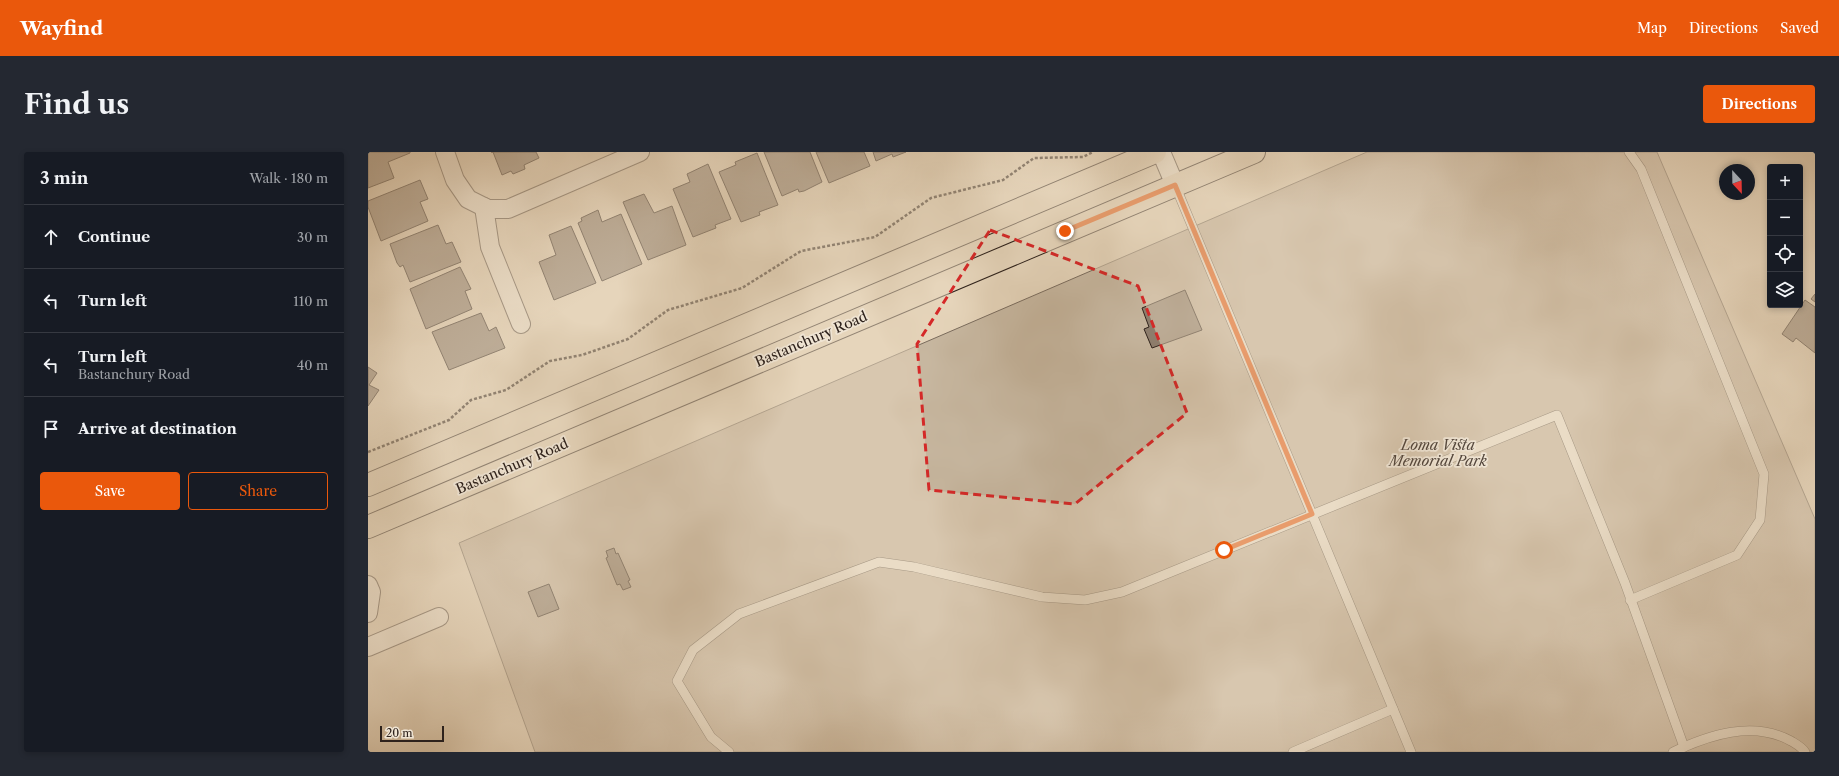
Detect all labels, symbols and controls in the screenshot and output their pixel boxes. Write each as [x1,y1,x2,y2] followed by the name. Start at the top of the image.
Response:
[20,17,103,40] text: Wayfind
[1637,19,1667,37] text: Map
[1689,19,1758,37] text: Directions
[1780,19,1819,37] text: Saved
[1703,85,1815,123] button: Directions
[24,87,129,121] text: Find us
[1719,164,1755,200] north arrow
[1767,164,1803,308] map controls
[1767,164,1803,200] button: +
[40,168,89,188] text: 3 min
[249,170,328,186] text: Walk · 180 m
[1767,200,1803,236] button: −
[1056,222,1074,240] route end
[40,226,62,248] icon: ahead
[78,227,150,246] text: Continue
[297,229,328,245] text: 30 m
[1767,236,1803,272] button: locate
[1767,272,1803,308] button: layers
[40,290,62,312] icon: left
[78,291,147,310] text: Turn left
[293,293,328,309] text: 110 m
[752,307,870,371] street label: Bastanchury Road
[78,347,147,366] text: Turn left
[40,354,62,376] icon: left
[297,357,328,373] text: 40 m
[78,366,190,382] text: Bastanchury Road
[40,418,62,440] icon: arrive
[78,419,237,438] text: Arrive at destination
[453,434,571,498] street label: Bastanchury Road
[1387,436,1488,470] park label: Loma Vista Memorial Park
[40,472,180,510] button: Save
[188,472,328,510] button: Share
[1215,541,1233,559] route start
[380,724,444,743] scale bar
[386,726,412,740] text: 20 m

